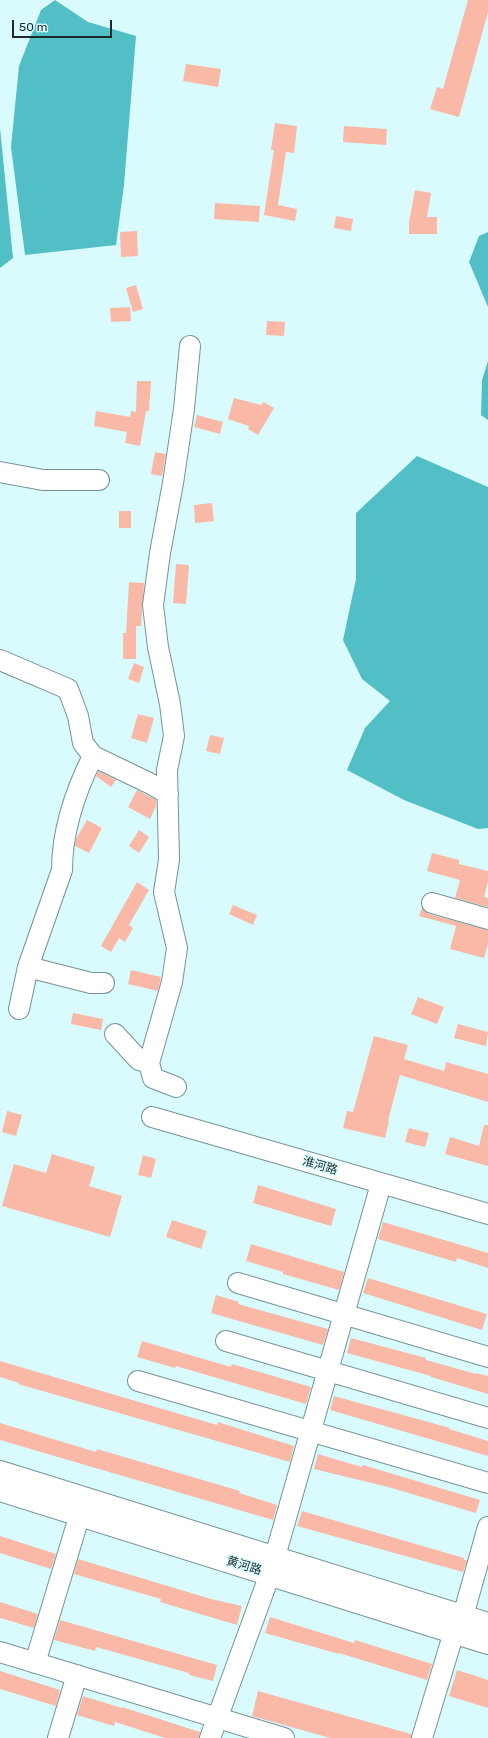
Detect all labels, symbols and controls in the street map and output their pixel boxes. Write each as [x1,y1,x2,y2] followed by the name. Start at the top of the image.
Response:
[14,12,114,38] scale bar
[19,20,47,34] text: 50 m
[301,1154,339,1178] street label: 淮河路
[225,1554,263,1578] street label: 黄河路

